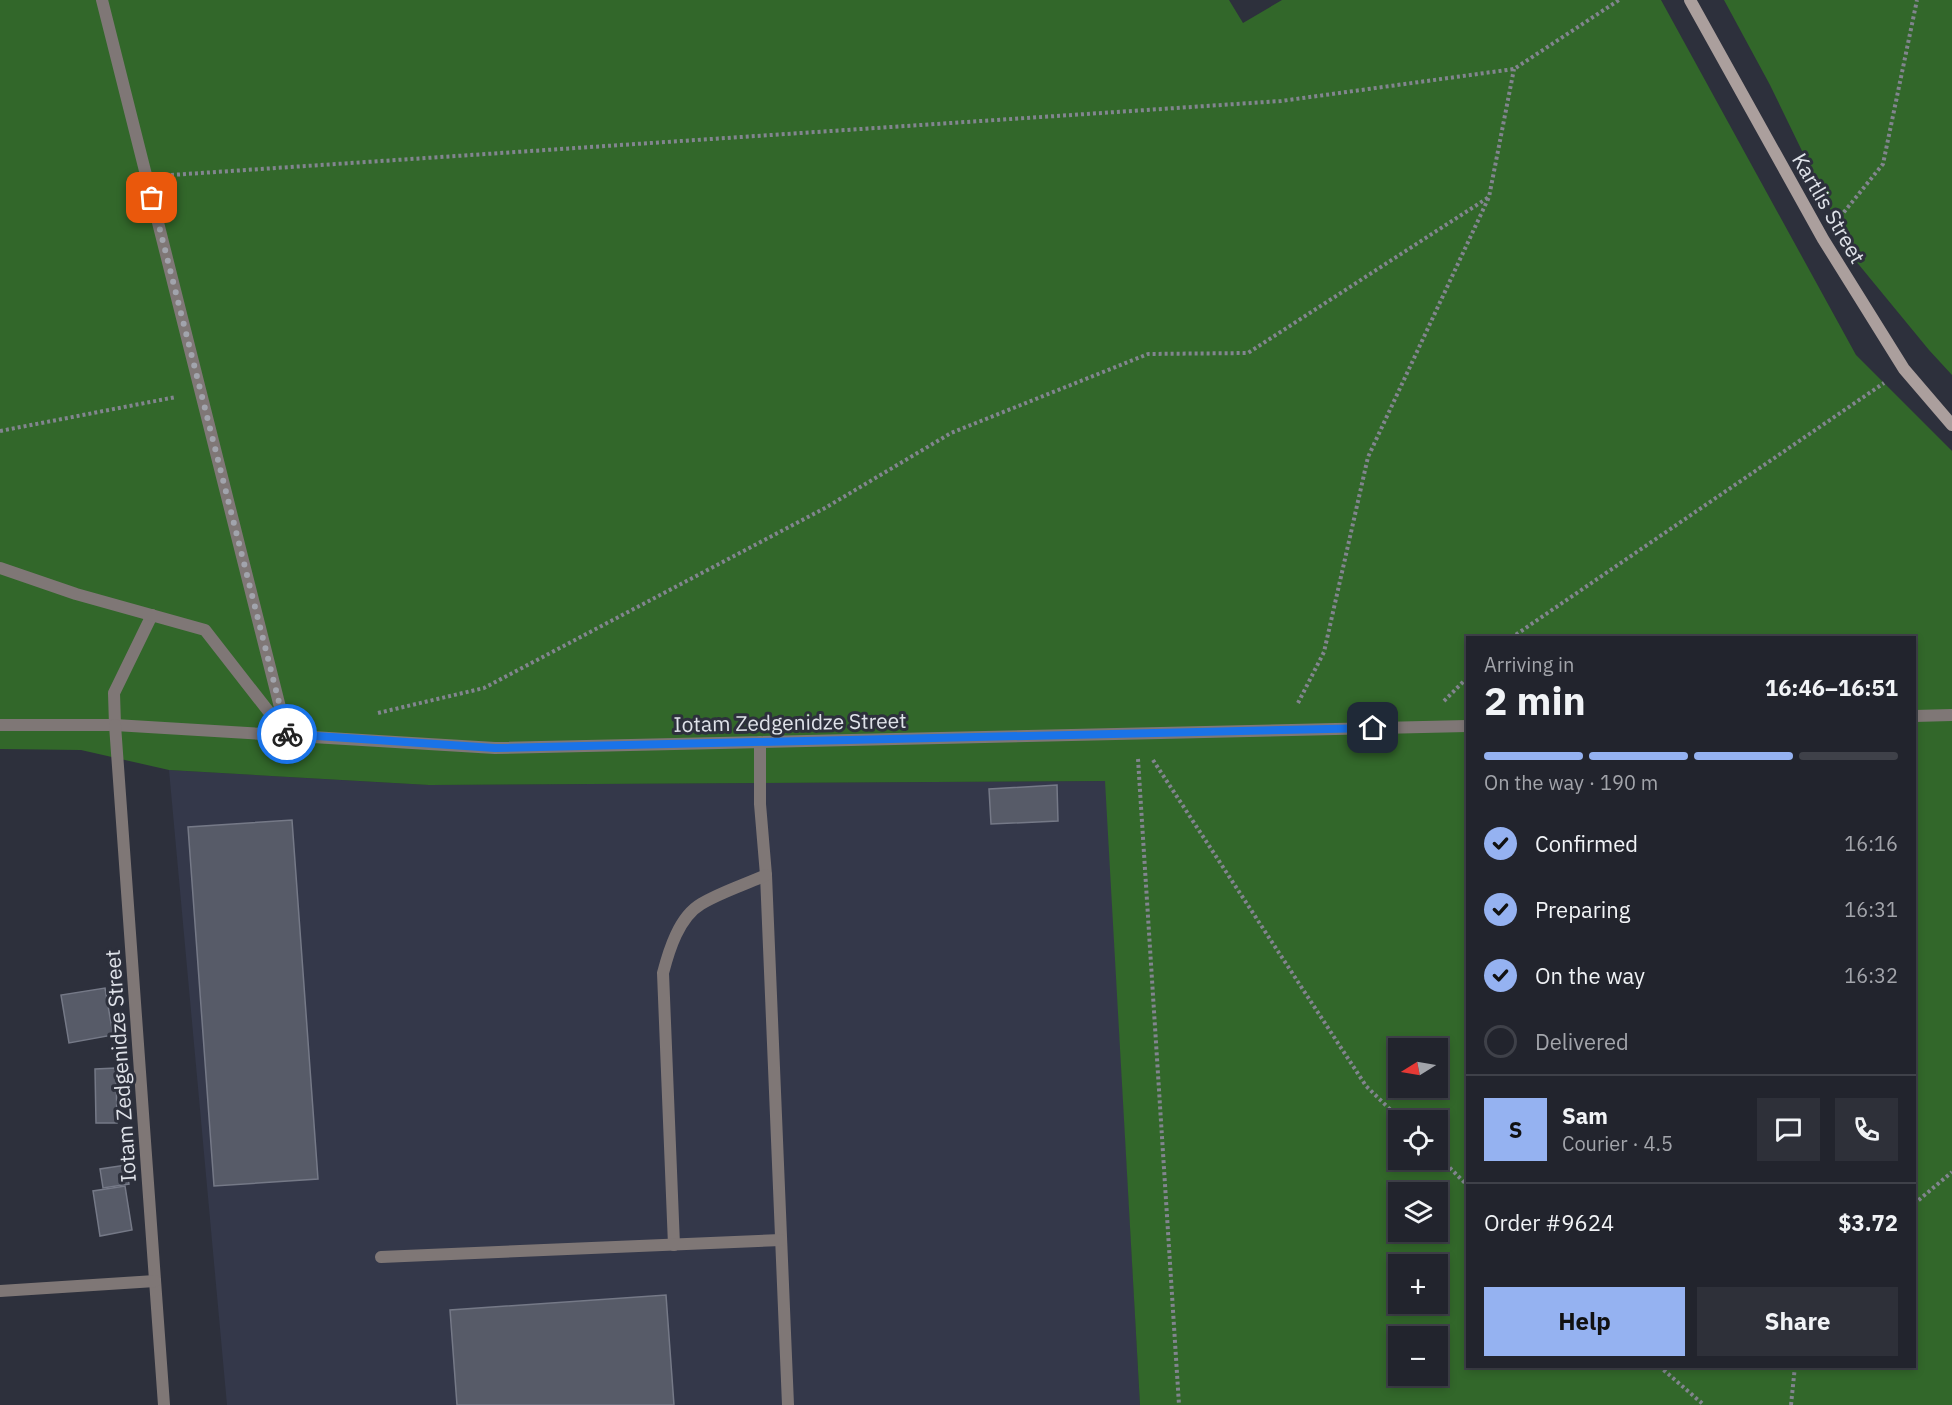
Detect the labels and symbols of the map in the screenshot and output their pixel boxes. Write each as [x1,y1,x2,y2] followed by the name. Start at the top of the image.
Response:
[1786,148,1872,268] street label: Kartlis Street
[126,172,177,223] pin
[1347,702,1398,753] pin
[257,704,317,764] courier
[673,706,907,738] street label: Iotam Zedgenidze Street
[98,949,142,1183] street label: Iotam Zedgenidze Street
[1388,1038,1448,1098] north arrow

